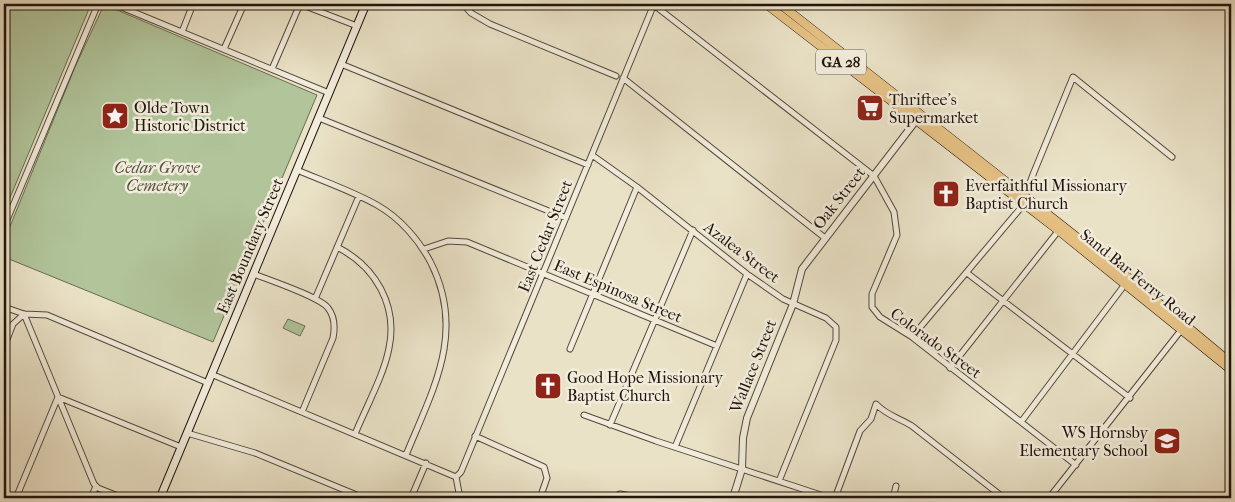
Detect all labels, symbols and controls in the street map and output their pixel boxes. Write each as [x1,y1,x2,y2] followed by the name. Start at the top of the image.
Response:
[816,50,866,74] road number: GA 28
[889,90,979,127] place label: Thriftee's Supermarket
[855,93,885,123] supermarket icon: Thriftee's Supermarket
[134,98,246,135] place label: Olde Town Historic District
[100,101,130,131] place icon: Olde Town Historic District
[114,158,200,195] park label: Cedar Grove Cemetery
[809,163,869,233] street label: Oak Street
[213,175,287,317] street label: East Boundary Street
[965,176,1128,213] place label: Everfaithful Missionary Baptist Church
[514,177,576,295] street label: East Cedar Street
[931,179,961,209] church icon: Everfaithful Missionary Baptist Church
[699,217,784,287] street label: Azalea Street
[1077,225,1200,329] street label: Sand Bar Ferry Road
[551,255,685,327] street label: East Espinosa Street
[887,304,985,383] street label: Colorado Street
[725,316,780,416] street label: Wallace Street
[567,368,724,405] place label: Good Hope Missionary Baptist Church
[533,371,563,401] church icon: Good Hope Missionary Baptist Church
[1019,423,1149,460] place label: WS Hornsby Elementary School
[1152,426,1182,456] school or university icon: WS Hornsby Elementary School

